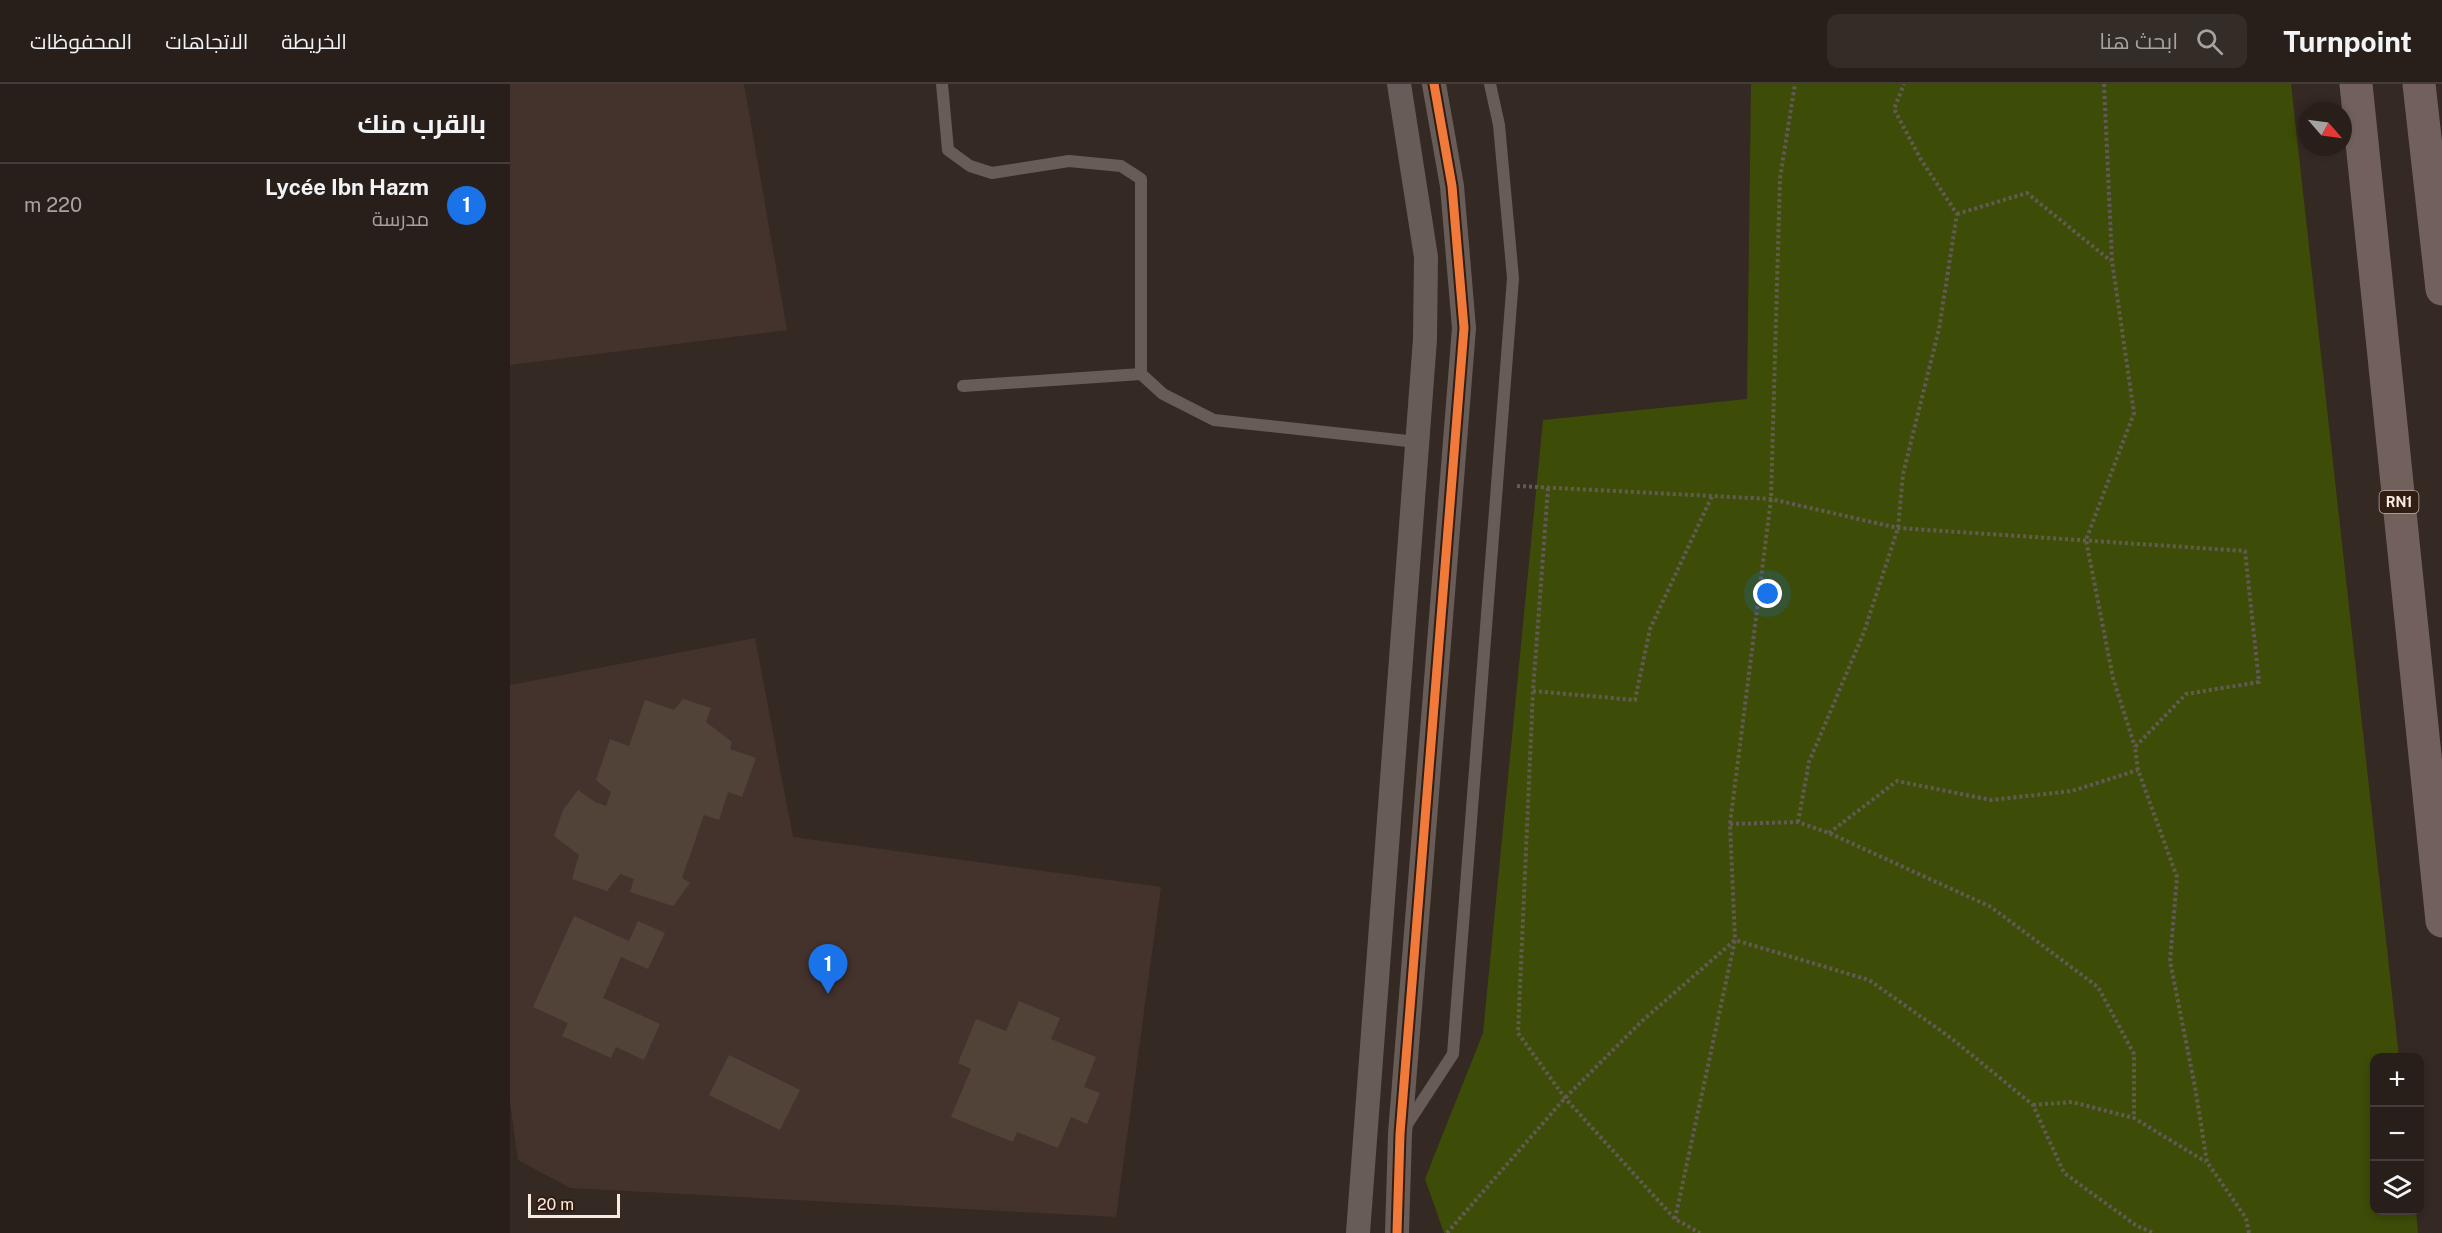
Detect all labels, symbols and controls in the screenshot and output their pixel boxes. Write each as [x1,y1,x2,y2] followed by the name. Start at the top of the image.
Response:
[1827,14,2247,68] search box
[2193,25,2226,58] icon: search
[2283,25,2412,58] text: Turnpoint
[2099,28,2178,54] text: ابحث هنا
[30,29,132,54] text: المحفوظات
[165,29,248,54] text: الاتجاهات
[281,29,347,54] text: الخريطة
[2298,102,2352,156] north arrow
[357,108,486,139] text: بالقرب منك
[265,174,429,200] text: Lycée Ibn Hazm
[24,193,82,217] text: 220 m
[462,193,471,217] text: 1
[372,207,429,231] text: مدرسة
[2380,491,2418,513] road number: RN1
[1753,579,1782,608] your location
[808,944,848,994] pin: 1
[2370,1053,2424,1215] map controls
[2370,1053,2424,1107] button: +
[2370,1107,2424,1161] button: −
[2370,1161,2424,1215] button: layers
[528,1191,620,1218] scale bar
[537,1195,574,1214] text: 20 m

